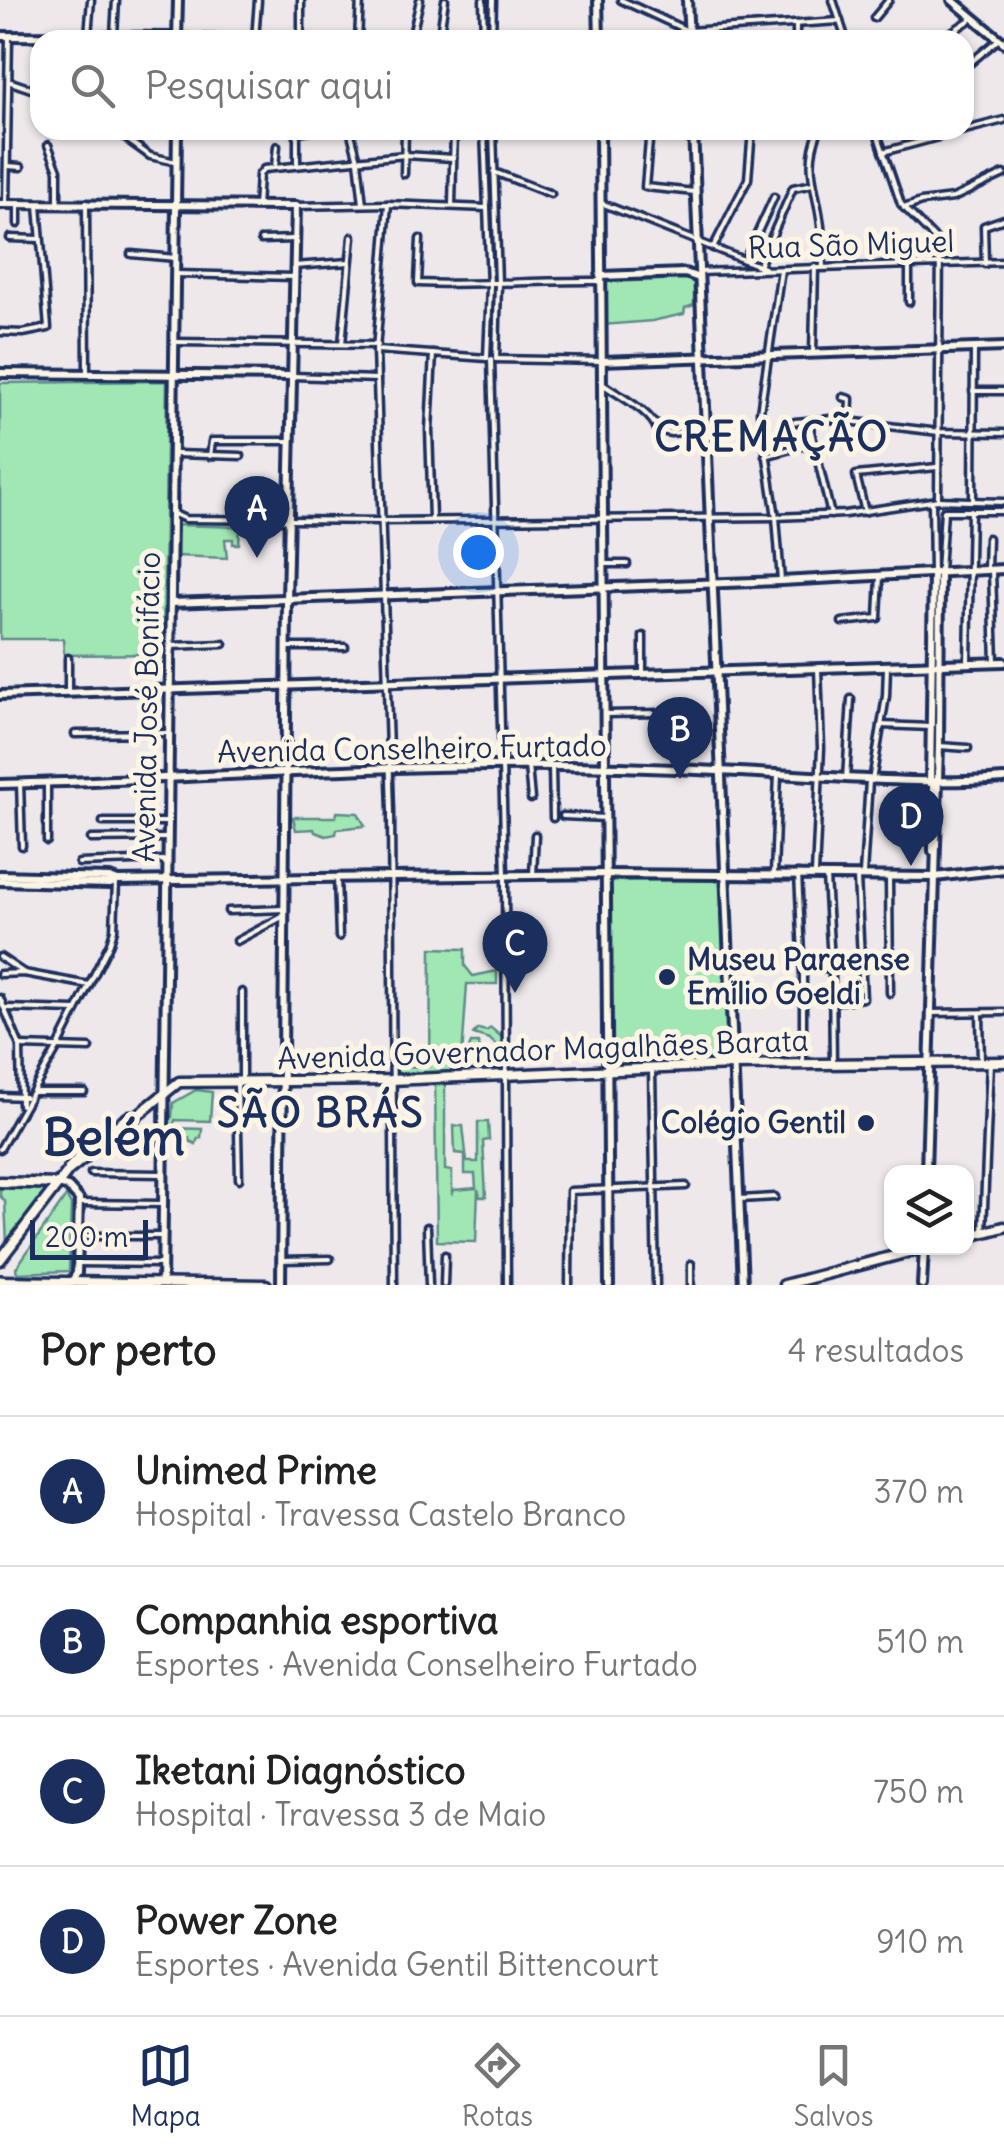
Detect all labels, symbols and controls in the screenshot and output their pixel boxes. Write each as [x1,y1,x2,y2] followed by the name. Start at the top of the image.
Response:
[30,30,974,140] search box
[65,58,120,113] icon: search
[145,62,393,109] text: Pesquisar aqui
[747,221,955,267] street label: Rua São Miguel
[654,411,890,462] district label: CREMAÇÃO
[224,476,290,558] pin: A
[453,527,504,578] your location
[124,551,168,863] street label: Avenida José Bonifácio
[648,696,712,779] pin: B
[217,726,607,770] street label: Avenida Conselheiro Furtado
[878,784,944,866] pin: D
[482,910,548,993] pin: C
[687,940,910,1012] place label: Museu Paraense Emílio Goeldi
[656,966,678,988] marker: Museu Paraense Emílio Goeldi
[277,1021,809,1077] street label: Avenida Governador Magalhães Barata
[217,1086,425,1138] district label: SÃO BRÁS
[661,1103,846,1141] place label: Colégio Gentil
[43,1106,185,1169] district label: Belém
[855,1112,877,1134] marker: Colégio Gentil
[884,1165,974,1255] map controls
[884,1165,974,1255] button: layers
[30,1215,148,1260] scale bar
[45,1219,128,1255] text: 200 m
[40,1324,217,1376] text: Por perto
[788,1330,964,1371] text: 4 resultados
[135,1447,377,1494] text: Unimed Prime
[62,1471,83,1512] text: A
[873,1471,964,1512] text: 370 m
[135,1494,626,1535] text: Hospital · Travessa Castelo Branco
[135,1597,498,1644] text: Companhia esportiva
[62,1621,83,1662] text: B
[876,1621,964,1662] text: 510 m
[135,1644,698,1685] text: Esportes · Avenida Conselheiro Furtado
[135,1747,466,1794] text: Iketani Diagnóstico
[62,1771,83,1812] text: C
[873,1771,964,1812] text: 750 m
[135,1794,546,1835] text: Hospital · Travessa 3 de Maio
[135,1897,338,1944] text: Power Zone
[61,1921,84,1962] text: D
[876,1921,964,1962] text: 910 m
[135,1944,659,1985] text: Esportes · Avenida Gentil Bittencourt
[130,2038,201,2134] tab: Mapa
[462,2038,533,2134] tab: Rotas
[794,2038,874,2134] tab: Salvos

